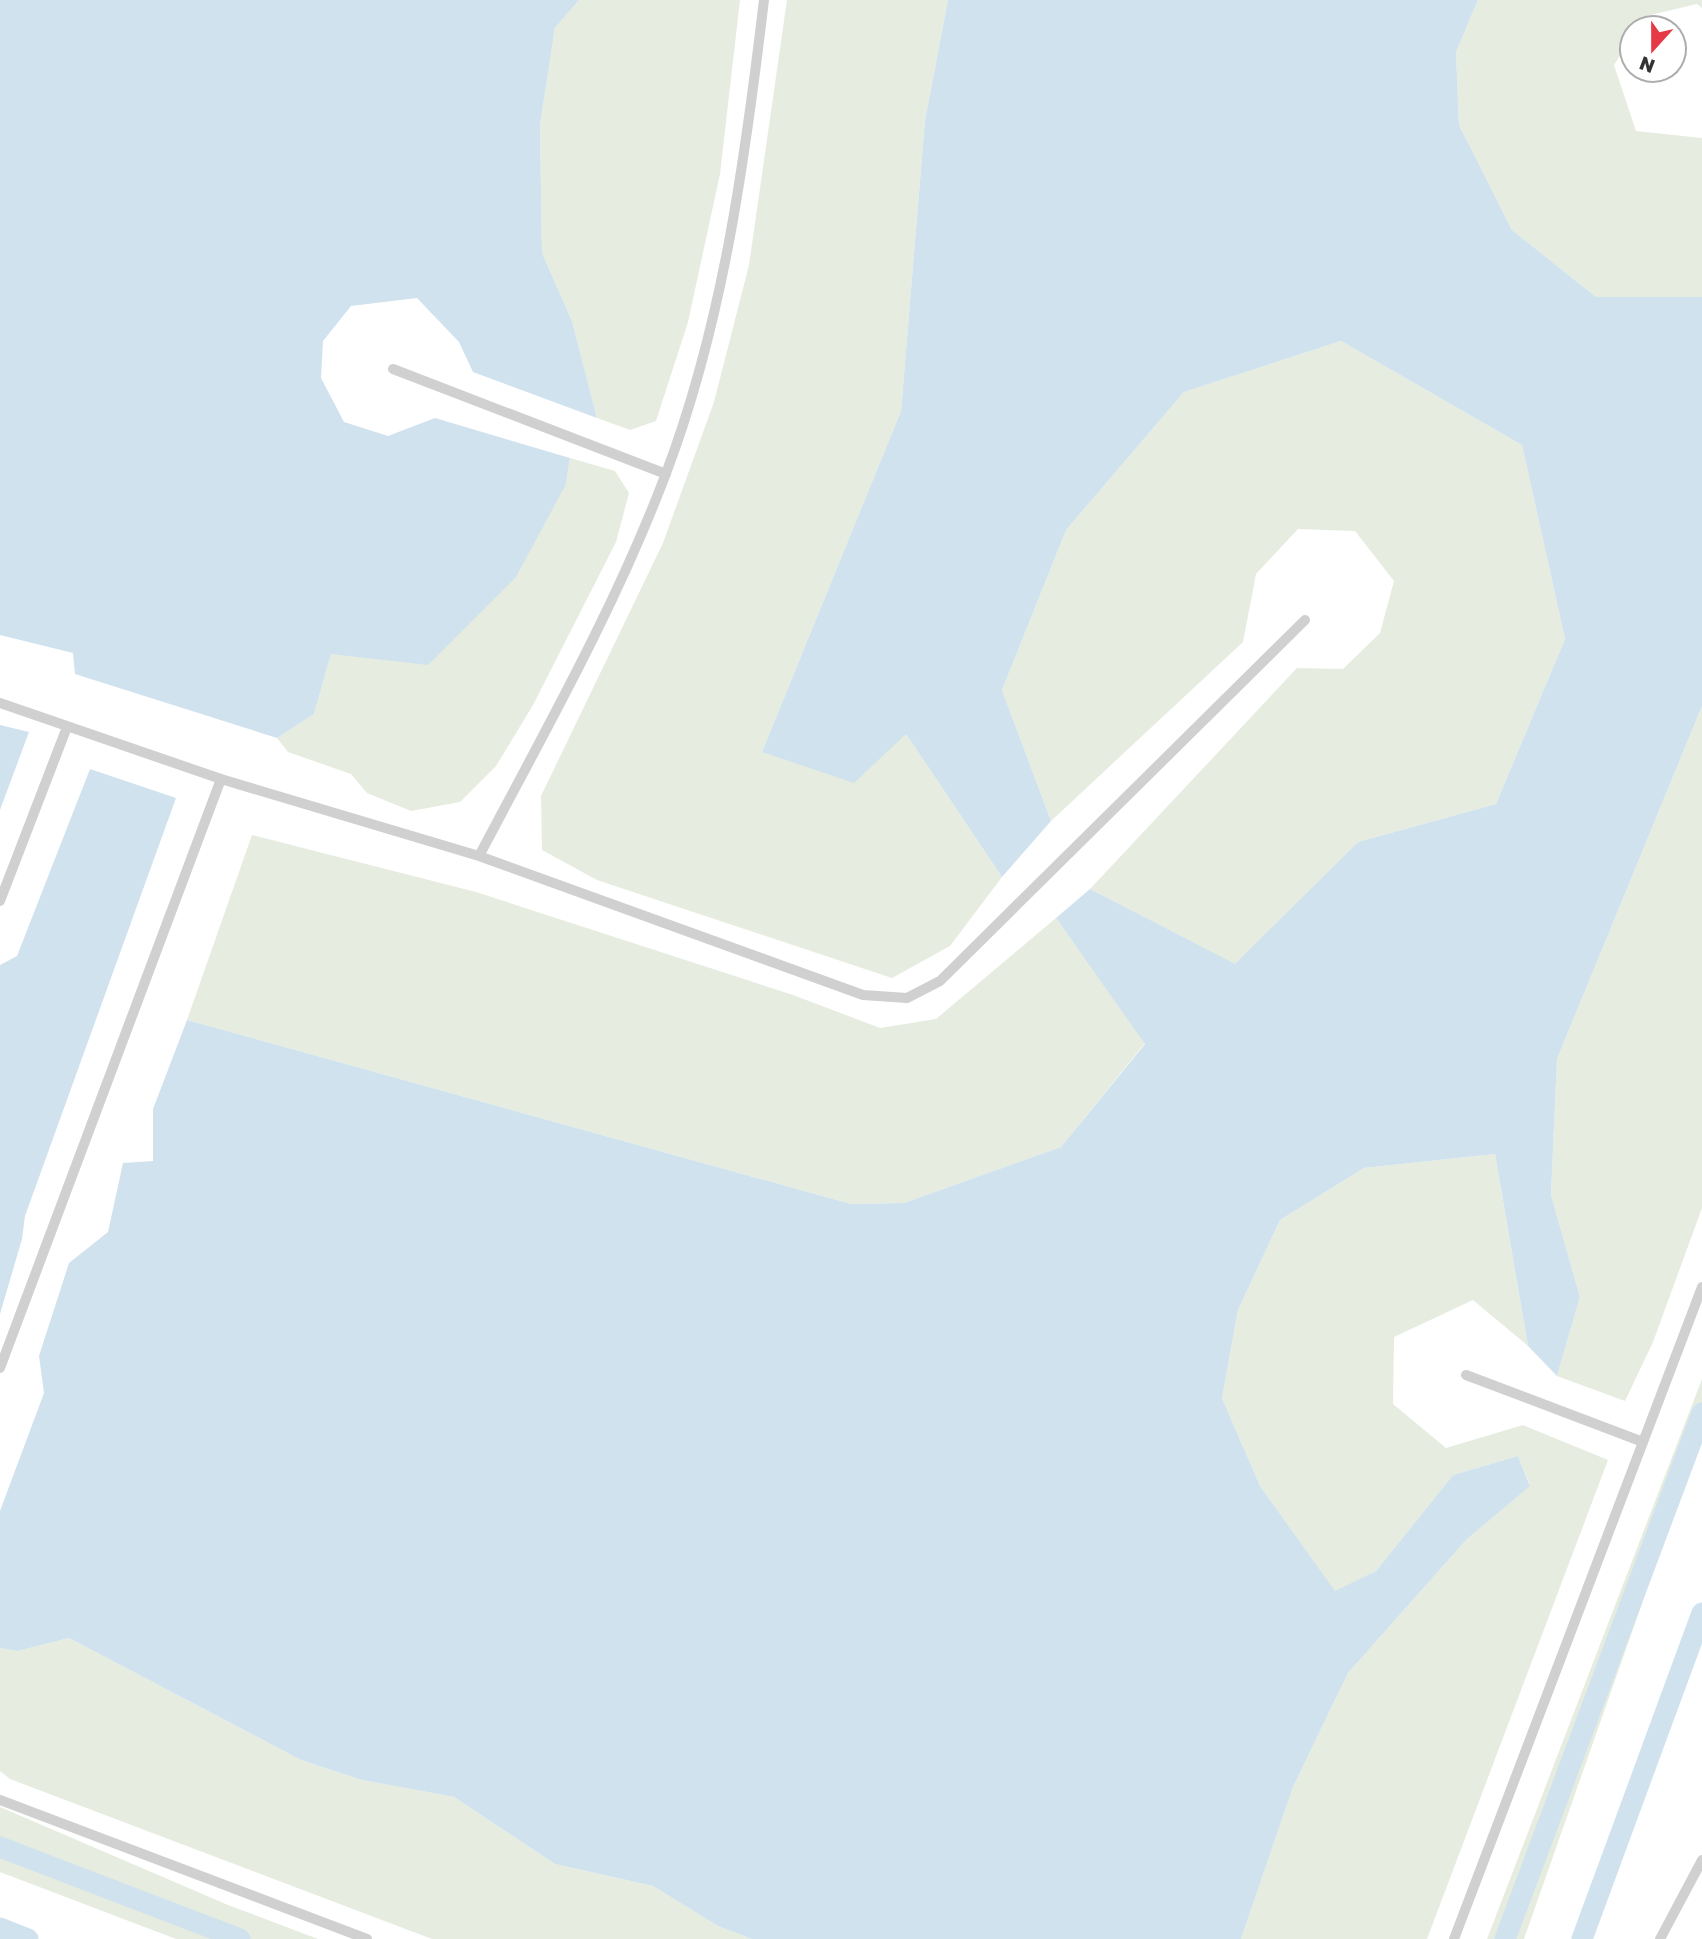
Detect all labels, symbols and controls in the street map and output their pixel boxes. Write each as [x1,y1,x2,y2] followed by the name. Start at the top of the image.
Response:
[1618,14,1688,84] north arrow
[1636,52,1658,79] text: N

